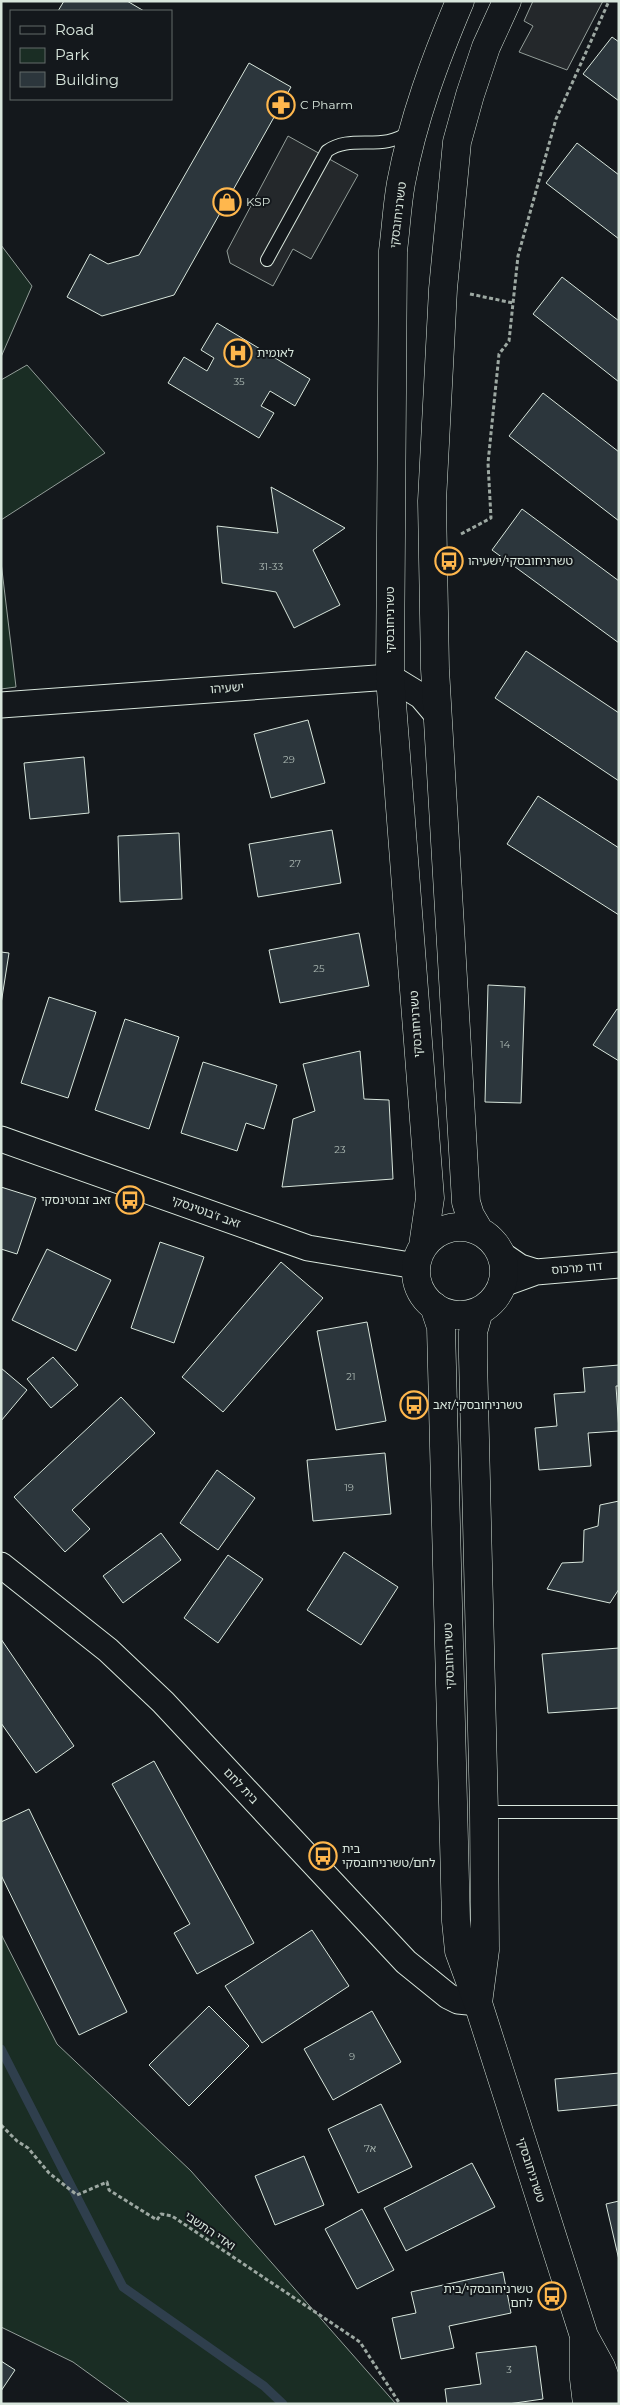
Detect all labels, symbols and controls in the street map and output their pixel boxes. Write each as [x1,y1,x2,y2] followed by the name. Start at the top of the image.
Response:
[10,10,172,100] legend
[55,20,94,39] text: Road
[55,45,89,64] text: Park
[55,70,119,89] text: Building
[266,90,296,120] pharmacy icon: C Pharm
[300,97,353,112] place label: C Pharm
[386,181,409,249] street label: טשרניחובסקי
[212,187,242,217] shop icon: KSP
[246,194,270,209] place label: KSP
[223,338,253,368] hospital icon: לאומית
[257,345,294,360] place label: לאומית
[233,375,245,388] house number: 35
[434,546,464,576] bus stop icon: טשרניחובסקי/ישעיהו
[468,553,573,568] place label: טשרניחובסקי/ישעיהו
[259,560,283,573] house number: 31-33
[382,586,397,654] street label: טשרניחובסקי
[210,679,244,696] street label: ישעיהו
[283,753,295,766] house number: 29
[289,857,301,870] house number: 27
[313,962,325,975] house number: 25
[406,990,425,1058] street label: טשרניחובסקי
[500,1038,510,1051] house number: 14
[334,1143,346,1156] house number: 23
[115,1185,145,1215] bus stop icon: זאב זבוטינסקי
[41,1192,111,1207] place label: זאב זבוטינסקי
[169,1192,243,1231] street label: זאב ז'בוטינסקי
[551,1258,604,1277] street label: דוד מרכוס
[346,1370,356,1383] house number: 21
[399,1390,429,1420] bus stop icon: טשרניחובסקי/זאב
[433,1397,523,1412] place label: טשרניחובסקי/זאב
[344,1481,354,1494] house number: 19
[440,1622,457,1690] street label: טשרניחובסקי
[221,1764,262,1807] street label: בית לחם
[308,1841,338,1871] bus stop icon: בית לחם/טשרניחובסקי
[342,1841,436,1870] place label: בית לחם/טשרניחובסקי
[349,2050,355,2063] house number: 9
[514,2136,549,2204] street label: טשרניחובסקי
[364,2142,376,2155] house number: 7א
[182,2208,239,2253] street label: ואדי התשבי
[443,2281,533,2310] place label: טשרניחובסקי/בית לחם
[537,2281,567,2311] bus stop icon: טשרניחובסקי/בית לחם
[506,2363,512,2376] house number: 3

